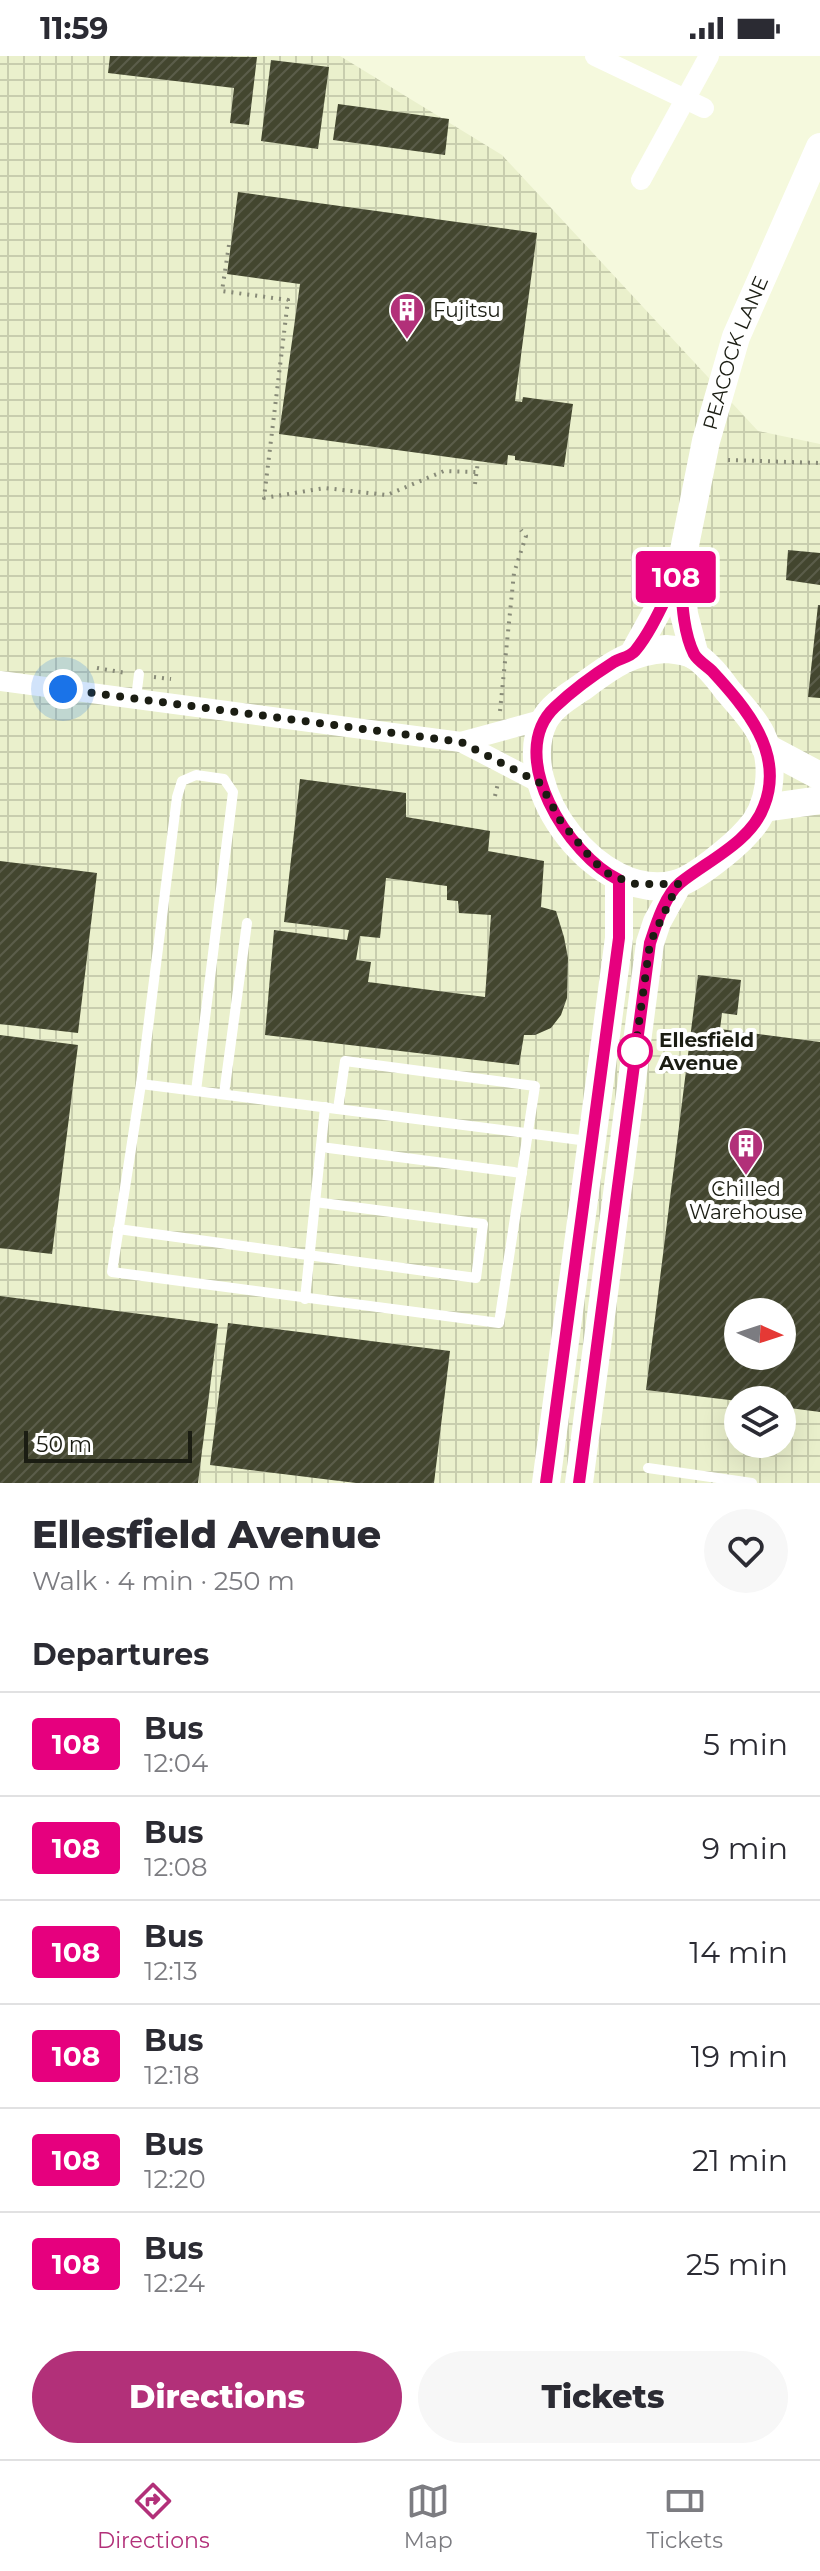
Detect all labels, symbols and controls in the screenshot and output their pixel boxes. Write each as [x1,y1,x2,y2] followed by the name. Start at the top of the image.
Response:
[40,10,108,47] text: 11:59
[698,272,773,433] street label: PEACOCK LANE
[388,291,426,341] building icon: Fujitsu
[433,298,501,322] place label: Fujitsu
[630,551,722,603] line badge: 108
[652,560,700,594] text: 108
[43,669,83,709] your location
[658,1028,754,1075] place label: Ellesfield Avenue
[618,1034,652,1068] marker: Ellesfield Avenue
[727,1127,765,1177] building icon: Chilled Warehouse
[689,1177,803,1224] place label: Chilled Warehouse
[724,1298,796,1370] north arrow
[724,1298,796,1458] map controls
[724,1386,796,1458] button: layers
[24,1427,192,1463] scale bar
[36,1431,92,1458] text: 50 m
[704,1509,788,1593] button: heart
[32,1511,381,1558] text: Ellesfield Avenue
[32,1565,295,1597] text: Walk · 4 min · 250 m
[32,1636,209,1673] text: Departures
[144,1710,204,1747] text: Bus
[703,1726,788,1763] text: 5 min
[52,1727,100,1761] text: 108
[144,1747,208,1779] text: 12:04
[144,1814,204,1851] text: Bus
[702,1830,788,1867] text: 9 min
[52,1831,100,1865] text: 108
[144,1851,207,1883] text: 12:08
[144,1918,204,1955] text: Bus
[689,1934,788,1971] text: 14 min
[52,1935,100,1969] text: 108
[144,1955,198,1987] text: 12:13
[144,2022,204,2059] text: Bus
[691,2038,788,2075] text: 19 min
[52,2039,100,2073] text: 108
[144,2059,200,2091] text: 12:18
[144,2126,204,2163] text: Bus
[692,2142,788,2179] text: 21 min
[52,2143,100,2177] text: 108
[144,2163,206,2195] text: 12:20
[144,2230,204,2267] text: Bus
[686,2246,788,2283] text: 25 min
[52,2247,100,2281] text: 108
[144,2267,205,2299] text: 12:24
[32,2351,402,2443] button: Directions
[418,2351,788,2443] button: Tickets
[97,2479,210,2554] tab: Directions
[404,2479,453,2554] tab: Map
[647,2479,723,2554] tab: Tickets

